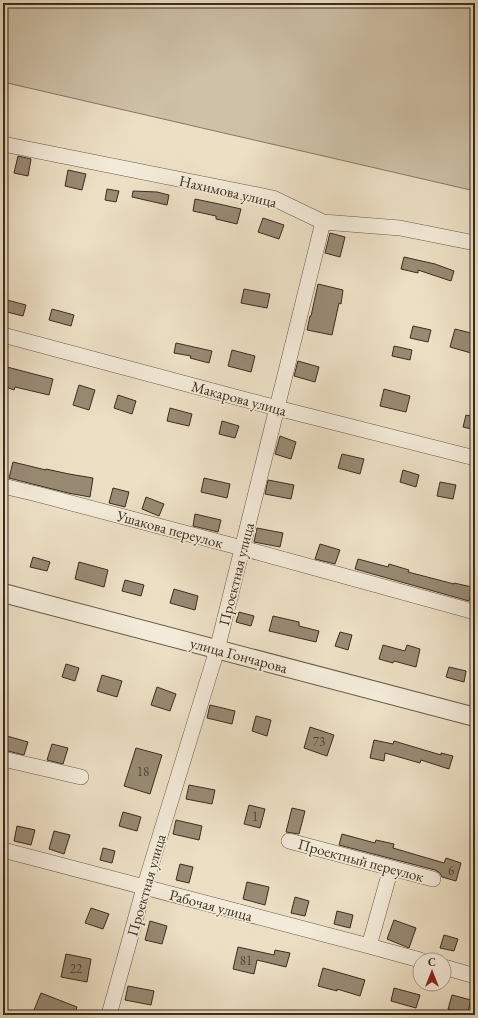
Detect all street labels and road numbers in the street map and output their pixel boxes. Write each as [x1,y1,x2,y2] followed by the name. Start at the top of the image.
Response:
[177,171,279,211] street label: Нахимова улица
[189,376,289,420] street label: Макарова улица
[114,505,225,552] street label: Ушакова переулок
[214,521,258,627] street label: Проектная улица
[188,633,290,677] street label: улица Гончарова
[122,832,170,938] street label: Проектная улица
[296,834,426,886] street label: Проектный переулок
[167,885,255,925] street label: Рабочая улица

